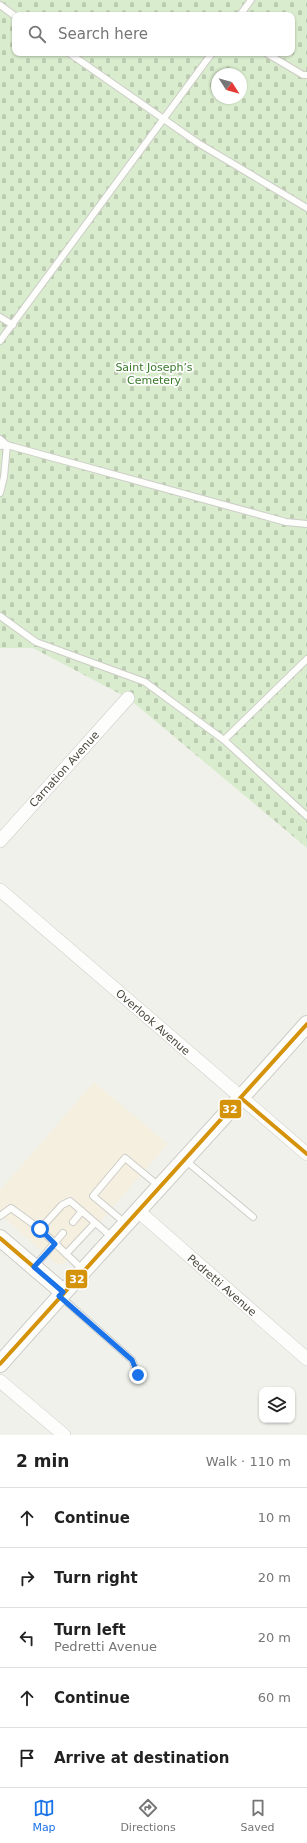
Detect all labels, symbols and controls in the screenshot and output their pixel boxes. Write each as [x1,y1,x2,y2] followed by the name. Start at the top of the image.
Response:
[12,12,295,56] search box
[26,23,48,45] icon: search
[58,25,148,43] text: Search here
[211,68,247,104] north arrow
[115,361,193,387] park label: Saint Joseph’s Cemetery
[27,728,102,810] street label: Carnation Avenue
[113,987,192,1058] street label: Overlook Avenue
[219,1099,242,1119] line badge: 32
[222,1103,238,1116] text: 32
[31,1220,49,1238] route start
[185,1252,259,1319] street label: Pedretti Avenue
[65,1269,88,1289] line badge: 32
[69,1273,85,1286] text: 32
[129,1366,147,1384] route end
[259,1387,295,1423] map controls
[259,1387,295,1423] button: layers
[16,1451,69,1471] text: 2 min
[206,1454,291,1469] text: Walk · 110 m
[16,1507,38,1529] icon: ahead
[54,1509,130,1527] text: Continue
[258,1510,291,1525] text: 10 m
[16,1567,38,1589] icon: right
[54,1569,138,1587] text: Turn right
[258,1570,291,1585] text: 20 m
[54,1621,126,1639] text: Turn left
[16,1627,38,1649] icon: left
[258,1630,291,1645] text: 20 m
[54,1639,157,1654] text: Pedretti Avenue
[16,1687,38,1709] icon: ahead
[54,1689,130,1707] text: Continue
[258,1690,291,1705] text: 60 m
[16,1747,38,1769] icon: arrive
[54,1749,229,1767] text: Arrive at destination
[32,1797,56,1834] tab: Map
[120,1797,176,1834] tab: Directions
[241,1797,275,1834] tab: Saved

